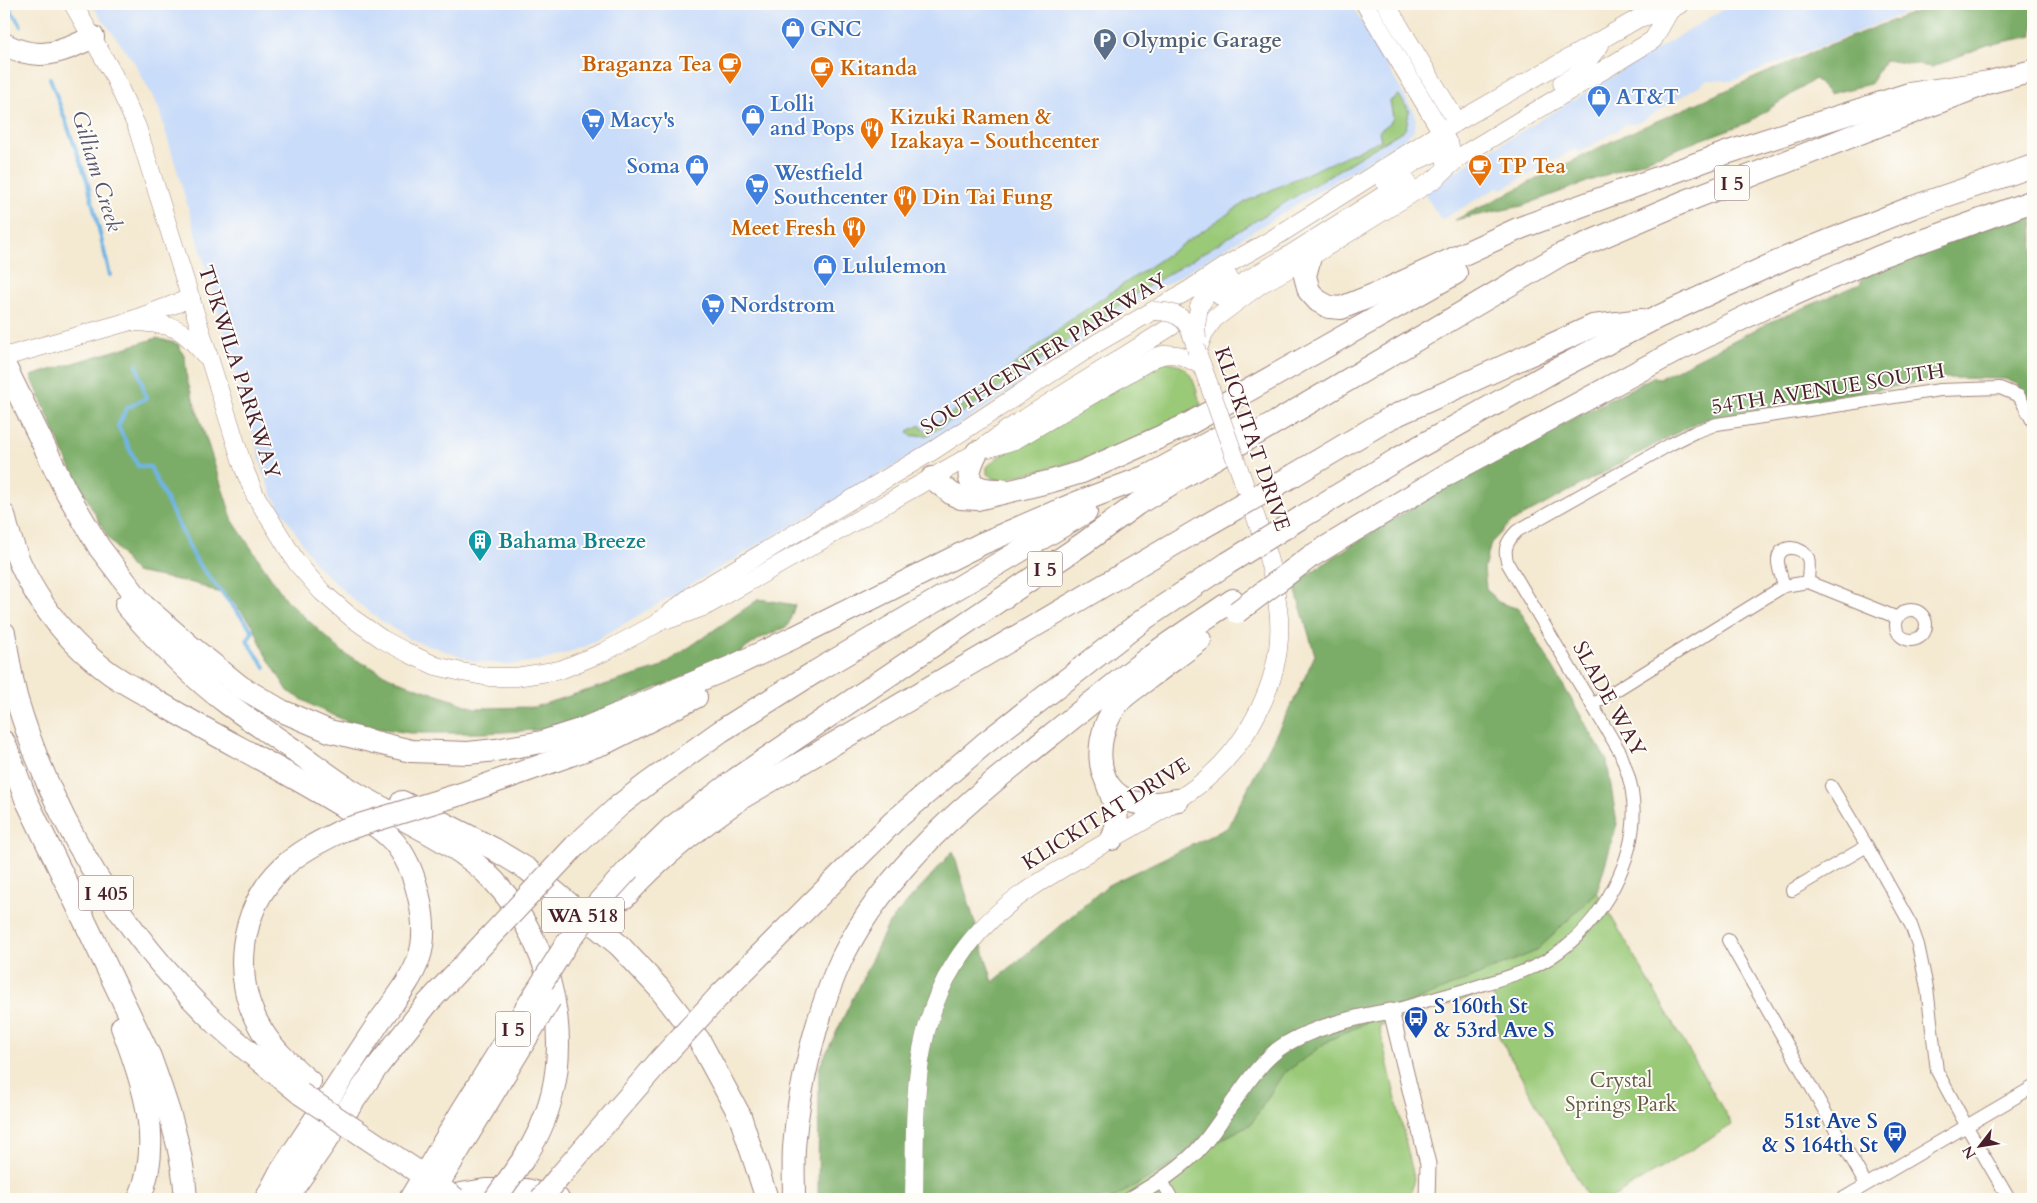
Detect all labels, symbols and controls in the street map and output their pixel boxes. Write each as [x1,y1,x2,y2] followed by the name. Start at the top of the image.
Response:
[810,15,862,44] place label: GNC
[780,16,806,50] shop icon: GNC
[1122,26,1282,55] place label: Olympic Garage
[1092,27,1118,61] parking icon: Olympic Garage
[582,50,713,79] place label: Braganza Tea
[717,51,743,85] cafe icon: Braganza Tea
[840,54,918,83] place label: Kitanda
[809,55,835,89] cafe icon: Kitanda
[1616,83,1679,112] place label: AT&T
[1586,84,1612,118] shop icon: AT&T
[770,90,855,143] place label: Lolli and Pops
[740,103,766,137] shop icon: Lolli and Pops
[890,103,1100,156] place label: Kizuki Ramen & Izakaya - Southcenter
[610,106,675,135] place label: Macy's
[64,107,130,235] water label: Gilliam Creek
[580,107,606,141] supermarket icon: Macy's
[859,116,885,150] restaurant icon: Kizuki Ramen & Izakaya - Southcenter
[627,152,681,181] place label: Soma
[1498,152,1567,181] place label: TP Tea
[684,153,710,187] shop icon: Soma
[1467,153,1493,187] cafe icon: TP Tea
[773,159,888,212] place label: Westfield Southcenter
[1714,166,1750,200] road number: I 5
[744,172,770,206] supermarket icon: Westfield Southcenter
[922,183,1053,212] place label: Din Tai Fung
[892,184,918,218] restaurant icon: Din Tai Fung
[731,214,836,243] place label: Meet Fresh
[841,215,867,249] restaurant icon: Meet Fresh
[842,252,947,281] place label: Lululemon
[812,253,838,287] shop icon: Lululemon
[191,261,287,483] street label: TUKWILA PARKWAY
[915,266,1173,442] street label: SOUTHCENTER PARKWAY
[730,291,836,320] place label: Nordstrom
[700,292,726,326] supermarket icon: Nordstrom
[1207,343,1297,535] street label: KLICKITAT DRIVE
[1709,356,1947,422] street label: 54TH AVENUE SOUTH
[498,527,646,556] place label: Bahama Breeze
[467,528,493,562] building icon: Bahama Breeze
[1028,552,1062,586] road number: I 5
[1565,636,1653,762] street label: SLADE WAY
[1017,751,1196,877] street label: KLICKITAT DRIVE
[78,876,134,910] road number: I 405
[542,898,624,932] road number: WA 518
[1434,992,1555,1045] place label: S 160th St & 53rd Ave S
[1403,1005,1429,1039] bus stop icon: S 160th St & 53rd Ave S
[496,1012,530,1046] road number: I 5
[1565,1066,1678,1119] park label: Crystal Springs Park
[1762,1107,1879,1160] place label: 51st Ave S & S 164th St
[1882,1120,1908,1154] bus stop icon: 51st Ave S & S 164th St
[1954,1120,2004,1170] north arrow
[1958,1142,1981,1163] text: N

